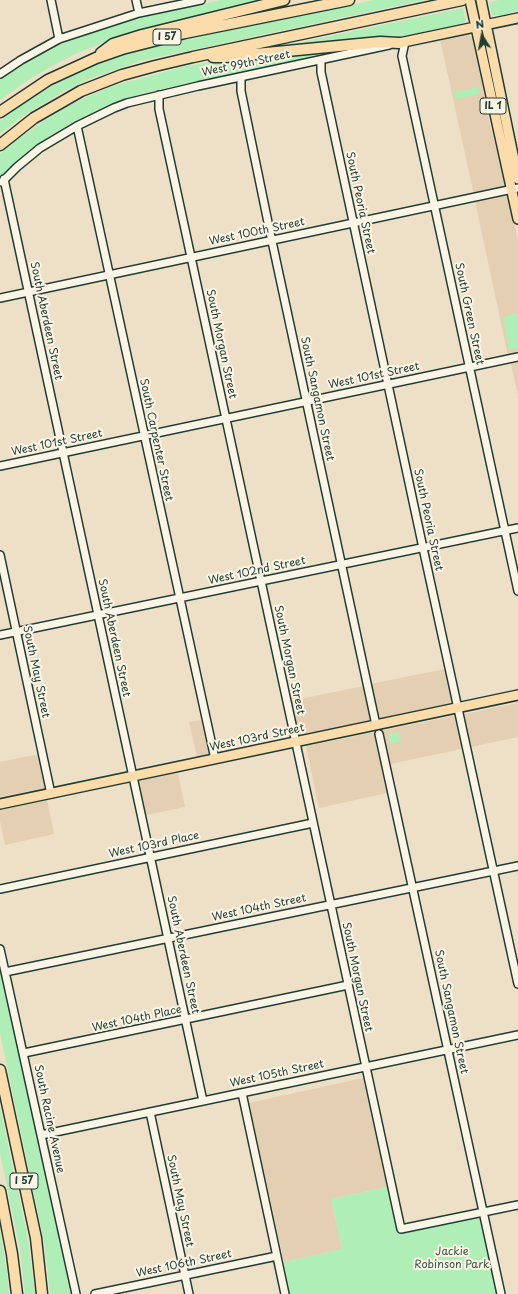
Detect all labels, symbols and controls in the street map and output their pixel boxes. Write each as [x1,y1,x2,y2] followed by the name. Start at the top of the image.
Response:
[474,15,486,33] text: N
[462,16,502,56] north arrow
[153,29,181,45] road number: I 57
[201,48,291,80] street label: West 99th Street
[480,98,506,114] road number: IL 1
[343,151,377,255] street label: South Peoria Street
[208,215,306,249] street label: West 100th Street
[27,261,65,381] street label: South Aberdeen Street
[452,262,486,366] street label: South Green Street
[203,288,239,400] street label: South Morgan Street
[297,336,337,462] street label: South Sangamon Street
[327,360,421,392] street label: West 101st Street
[137,378,175,502] street label: South Carpenter Street
[10,427,104,459] street label: West 101st Street
[411,468,445,572] street label: South Peoria Street
[207,554,307,588] street label: West 102nd Street
[95,578,133,698] street label: South Aberdeen Street
[271,604,307,716] street label: South Morgan Street
[20,625,52,719] street label: South May Street
[208,722,306,754] street label: West 103rd Street
[108,829,200,861] street label: West 103rd Place
[211,892,307,924] street label: West 104th Street
[164,895,202,1015] street label: South Aberdeen Street
[339,921,375,1033] street label: South Morgan Street
[431,949,471,1075] street label: South Sangamon Street
[91,1003,183,1035] street label: West 104th Place
[229,1058,325,1090] street label: West 105th Street
[31,1064,67,1174] street label: South Racine Avenue
[164,1154,196,1248] street label: South May Street
[10,1173,38,1189] road number: I 57
[414,1245,490,1271] park label: Jackie Robinson Park
[135,1247,233,1281] street label: West 106th Street

